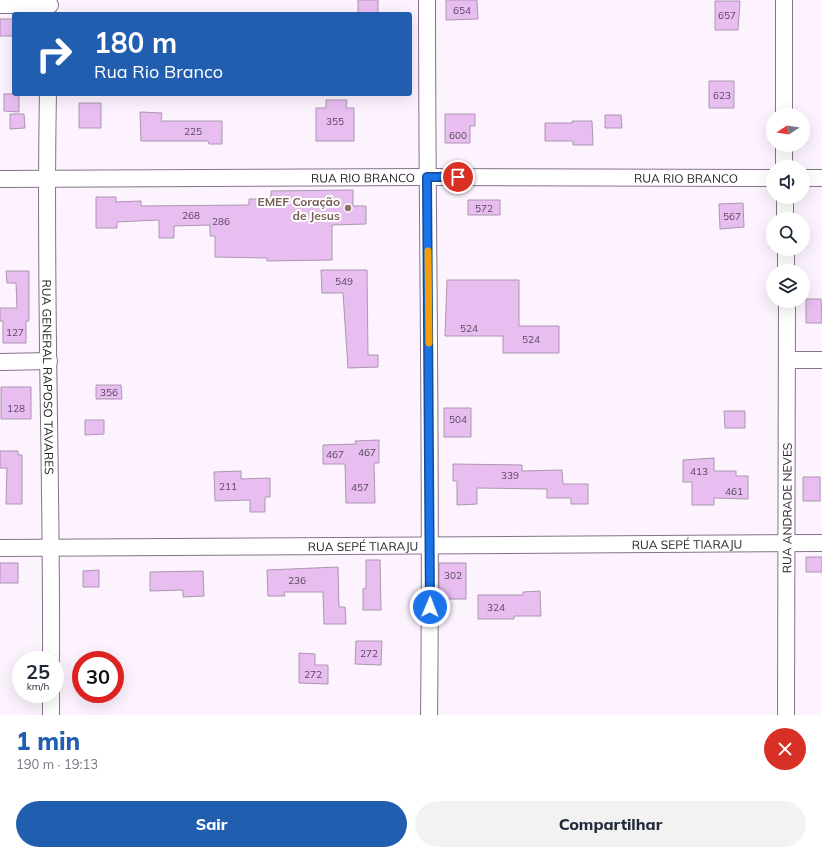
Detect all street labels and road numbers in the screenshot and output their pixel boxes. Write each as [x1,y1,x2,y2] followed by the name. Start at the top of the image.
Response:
[311,170,415,185] street label: RUA RIO BRANCO
[634,170,738,185] street label: RUA RIO BRANCO
[40,279,57,475] street label: RUA GENERAL RAPOSO TAVARES
[779,443,794,573] street label: RUA ANDRADE NEVES
[632,536,742,552] street label: RUA SEPÉ TIARAJU
[308,538,418,554] street label: RUA SEPÉ TIARAJU

